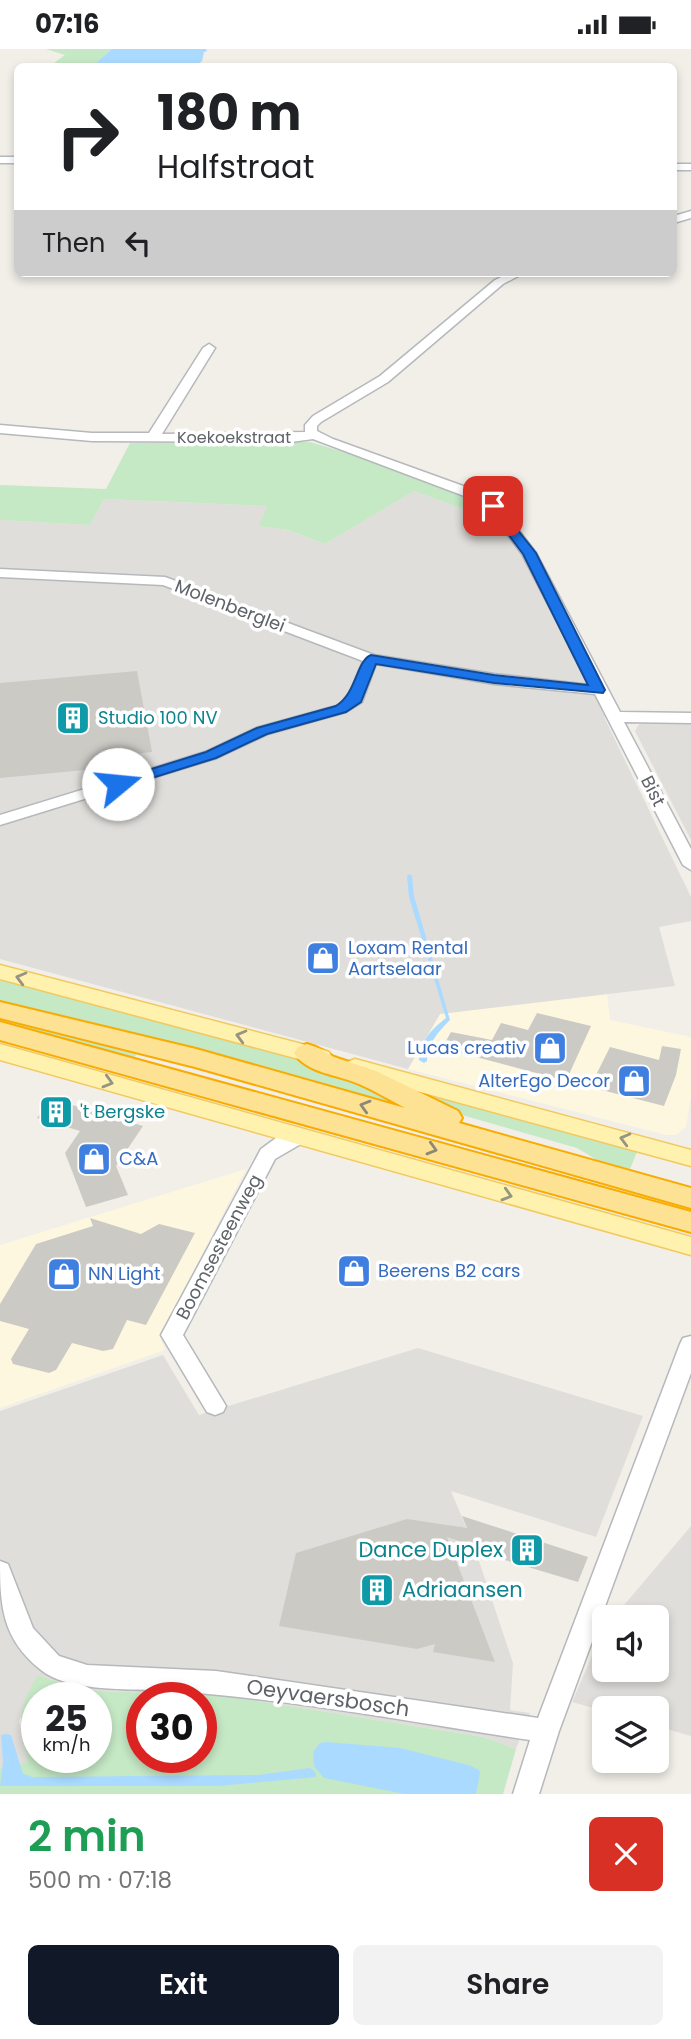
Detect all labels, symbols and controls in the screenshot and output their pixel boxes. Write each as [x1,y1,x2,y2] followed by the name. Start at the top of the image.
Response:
[35,6,100,42] text: 07:16
[157,79,301,147] text: 180 m
[42,91,133,182] icon: right
[157,144,314,189] text: Halfstraat
[119,224,157,262] icon: left
[42,225,105,261] text: Then
[177,426,291,449] street label: Koekoekstraat
[463,476,523,536] pin
[474,487,512,525] icon: arrive
[171,573,289,638] street label: Molenberglei
[54,699,92,737] building icon: Studio 100 NV
[98,705,218,730] place label: Studio 100 NV
[81,747,155,821] position arrow
[635,771,672,810] street label: Bist
[348,935,468,981] place label: Loxam Rental Aartselaar
[304,939,342,977] shop icon: Loxam Rental Aartselaar
[16,972,28,986] one-way arrow
[531,1029,569,1067] shop icon: Lucas creativ
[235,1030,247,1044] one-way arrow
[407,1035,526,1060] place label: Lucas creativ
[615,1062,653,1100] shop icon: AlterEgo Decor
[478,1068,610,1093] place label: AlterEgo Decor
[102,1074,114,1088] one-way arrow
[37,1093,75,1131] building icon: 't Bergske
[80,1099,165,1124] place label: 't Bergske
[359,1099,371,1114] one-way arrow
[619,1133,631,1148] one-way arrow
[75,1140,113,1178] shop icon: C&A
[426,1141,438,1155] one-way arrow
[119,1146,158,1171] place label: C&A
[170,1170,267,1324] street label: Boomsesteenweg
[501,1186,513,1201] one-way arrow
[335,1252,373,1290] shop icon: Beerens B2 cars
[45,1255,83,1293] shop icon: NN Light
[378,1258,520,1283] place label: Beerens B2 cars
[88,1261,161,1286] place label: NN Light
[508,1531,546,1569] building icon: Dance Duplex
[358,1535,503,1564] place label: Dance Duplex
[358,1571,396,1609] building icon: Adriaansen
[402,1575,523,1604] place label: Adriaansen
[592,1605,669,1773] map controls
[592,1605,669,1682] button: sound
[245,1672,411,1723] street label: Oeyvaersbosch
[126,1682,217,1773] speed limit sign: 30
[45,1694,88,1743] text: 25
[592,1696,669,1773] button: layers
[43,1732,90,1757] text: km/h
[28,1807,146,1866] text: 2 min
[589,1817,663,1891] button: close
[28,1864,172,1896] text: 500 m · 07:18
[28,1945,339,2025] button: Exit
[353,1945,663,2025] button: Share

